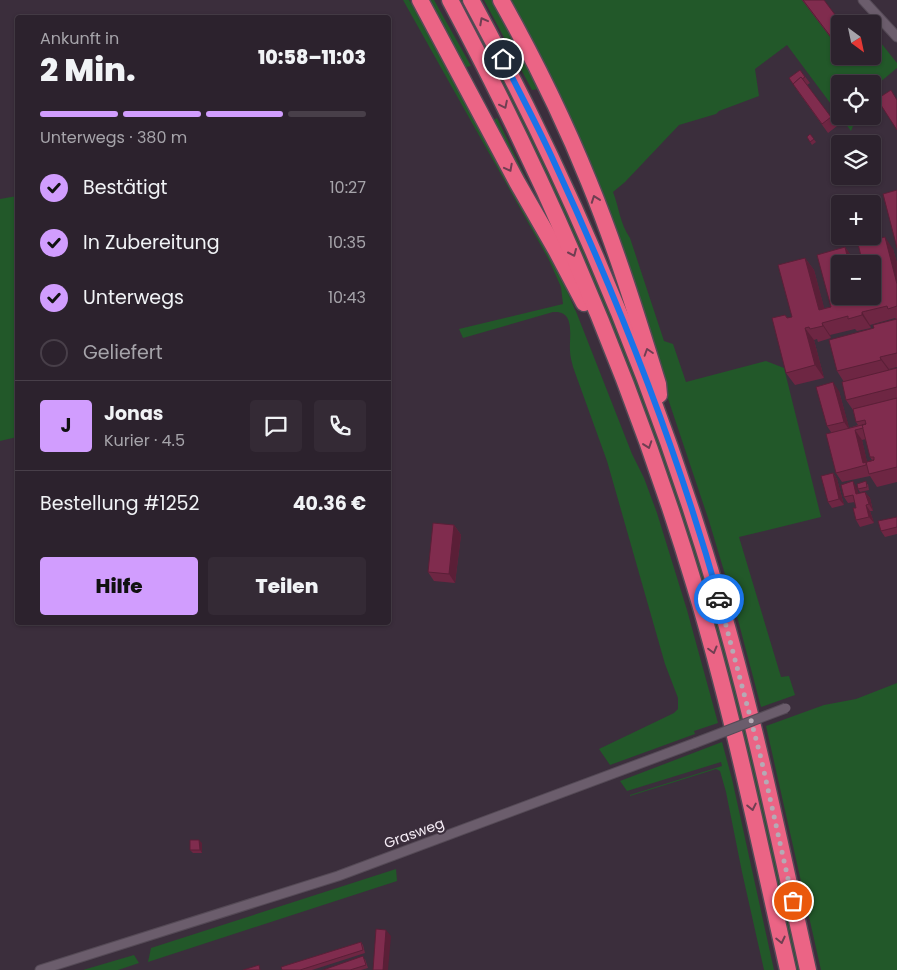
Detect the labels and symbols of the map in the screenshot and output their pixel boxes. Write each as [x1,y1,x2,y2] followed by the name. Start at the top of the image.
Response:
[831,15,881,65] north arrow
[479,18,489,27] one-way arrow
[482,38,524,80] pin
[498,100,508,109] one-way arrow
[503,163,513,172] one-way arrow
[591,195,601,203] one-way arrow
[566,248,577,257] one-way arrow
[644,349,654,357] one-way arrow
[642,440,652,448] one-way arrow
[694,574,744,624] courier
[707,645,717,653] one-way arrow
[746,803,757,812] one-way arrow
[381,813,447,853] street label: Grasweg
[772,880,814,922] pin
[775,935,786,944] one-way arrow

